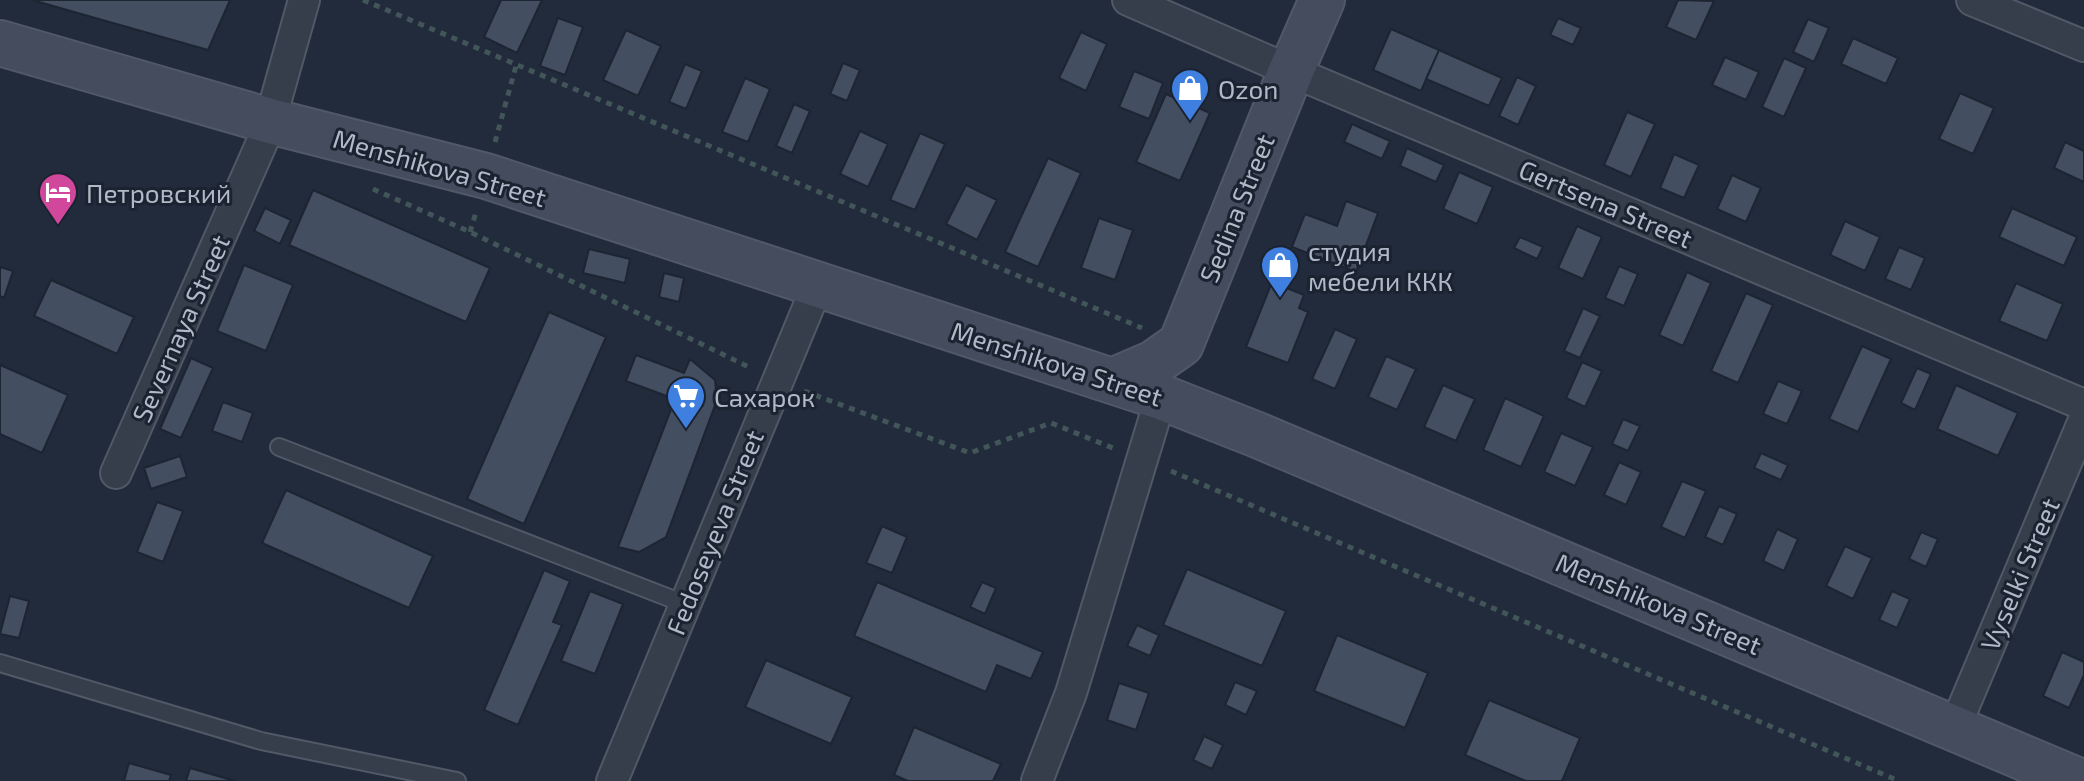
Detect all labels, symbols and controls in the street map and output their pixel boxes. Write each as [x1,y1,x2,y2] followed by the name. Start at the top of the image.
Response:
[1169,67,1211,122] shop icon: Ozon
[1218,73,1278,104] place label: Ozon
[330,122,550,212] street label: Menshikova Street
[1192,129,1280,287] street label: Sedina Street
[1515,153,1697,253] street label: Gertsena Street
[37,171,79,226] hotel icon: Петровский
[86,177,231,208] place label: Петровский
[125,229,235,426] street label: Severnaya Street
[1308,235,1453,296] place label: студия мебели ККК
[1259,244,1301,299] shop icon: студия мебели ККК
[948,314,1167,412] street label: Menshikova Street
[665,375,707,430] supermarket icon: Сахарок
[714,381,815,412] place label: Сахарок
[659,425,769,639] street label: Fedoseyeva Street
[1973,493,2065,655] street label: Vyselki Street
[1552,546,1766,660] street label: Menshikova Street

